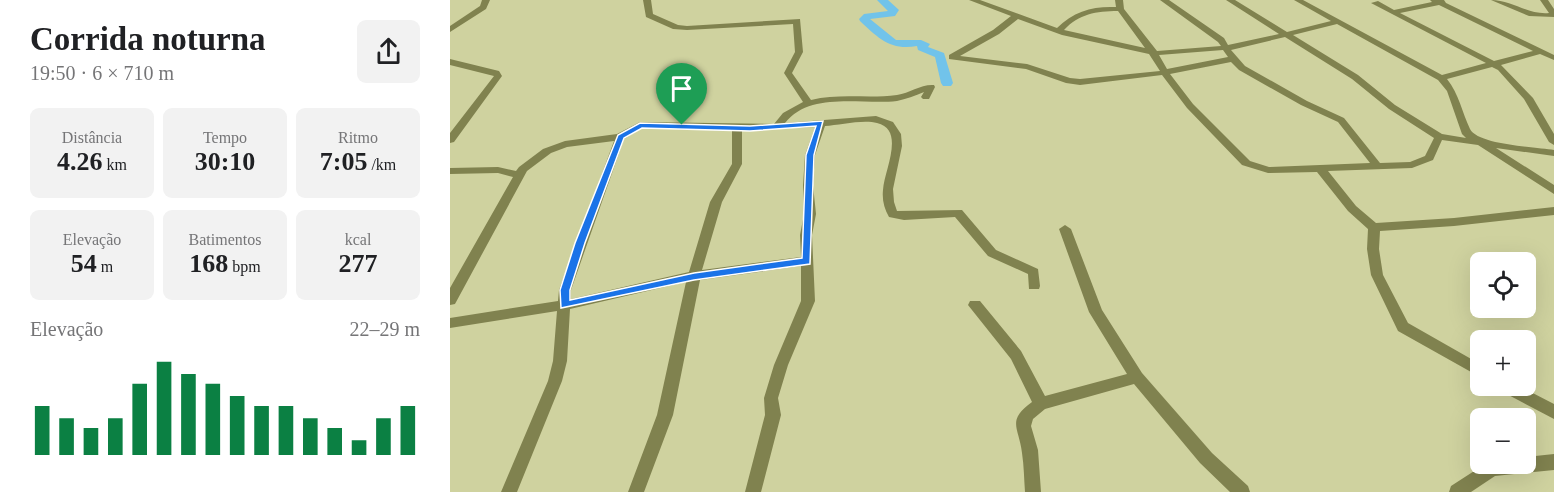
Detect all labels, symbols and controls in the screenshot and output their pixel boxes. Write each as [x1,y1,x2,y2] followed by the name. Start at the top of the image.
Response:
[357,20,420,83] button: share
[30,21,266,57] text: Corrida noturna
[30,62,174,84] text: 19:50 · 6 × 710 m
[656,63,707,125] pin
[665,72,698,105] icon: arrive
[62,129,122,146] text: Distância
[203,129,247,146] text: Tempo
[338,129,378,146] text: Ritmo
[57,147,103,176] text: 4.26
[195,147,255,176] text: 30:10
[320,147,367,176] text: 7:05
[103,156,127,173] text: km
[367,156,396,173] text: /km
[63,231,121,248] text: Elevação
[189,231,261,248] text: Batimentos
[345,231,371,248] text: kcal
[71,249,97,278] text: 54
[189,249,228,278] text: 168
[339,249,378,278] text: 277
[1470,252,1536,474] map controls
[1470,252,1536,318] button: locate
[97,258,113,275] text: m
[228,258,261,275] text: bpm
[30,318,103,340] text: Elevação
[349,318,420,340] text: 22–29 m
[1470,330,1536,396] button: +
[1470,408,1536,474] button: −

